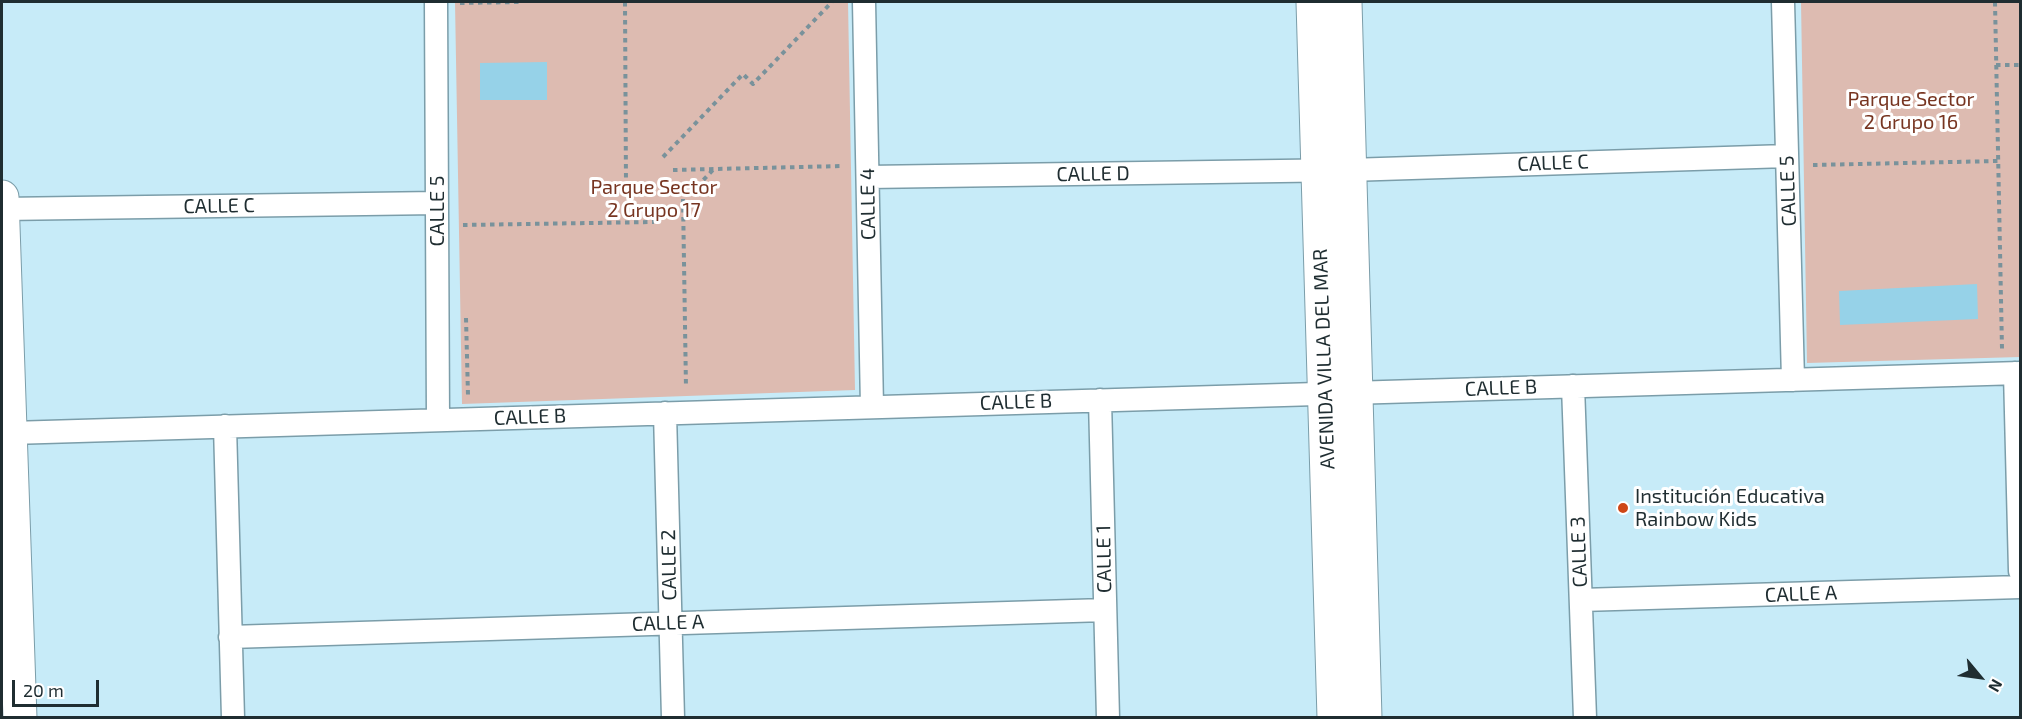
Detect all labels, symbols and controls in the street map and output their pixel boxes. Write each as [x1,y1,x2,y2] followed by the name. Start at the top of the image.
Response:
[1847,87,1975,134] park label: Parque Sector 2 Grupo 16
[1517,150,1589,176] street label: CALLE C
[1775,155,1801,227] street label: CALLE 5
[1056,161,1130,187] street label: CALLE D
[855,168,881,240] street label: CALLE 4
[590,175,718,222] park label: Parque Sector 2 Grupo 17
[425,176,449,246] street label: CALLE 5
[183,193,255,219] street label: CALLE C
[1308,248,1340,470] street label: AVENIDA VILLA DEL MAR
[1464,375,1538,401] street label: CALLE B
[979,389,1053,415] street label: CALLE B
[493,404,567,430] street label: CALLE B
[1635,484,1825,531] place label: Institución Educativa Rainbow Kids
[1616,501,1630,515] marker: Institución Educativa Rainbow Kids
[1566,516,1592,588] street label: CALLE 3
[1091,525,1117,593] street label: CALLE 1
[656,529,682,601] street label: CALLE 2
[1764,581,1838,607] street label: CALLE A
[631,610,705,636] street label: CALLE A
[1950,647,2010,707] north arrow
[15,668,102,706] scale bar
[1985,676,2007,696] text: N
[23,679,64,701] text: 20 m

